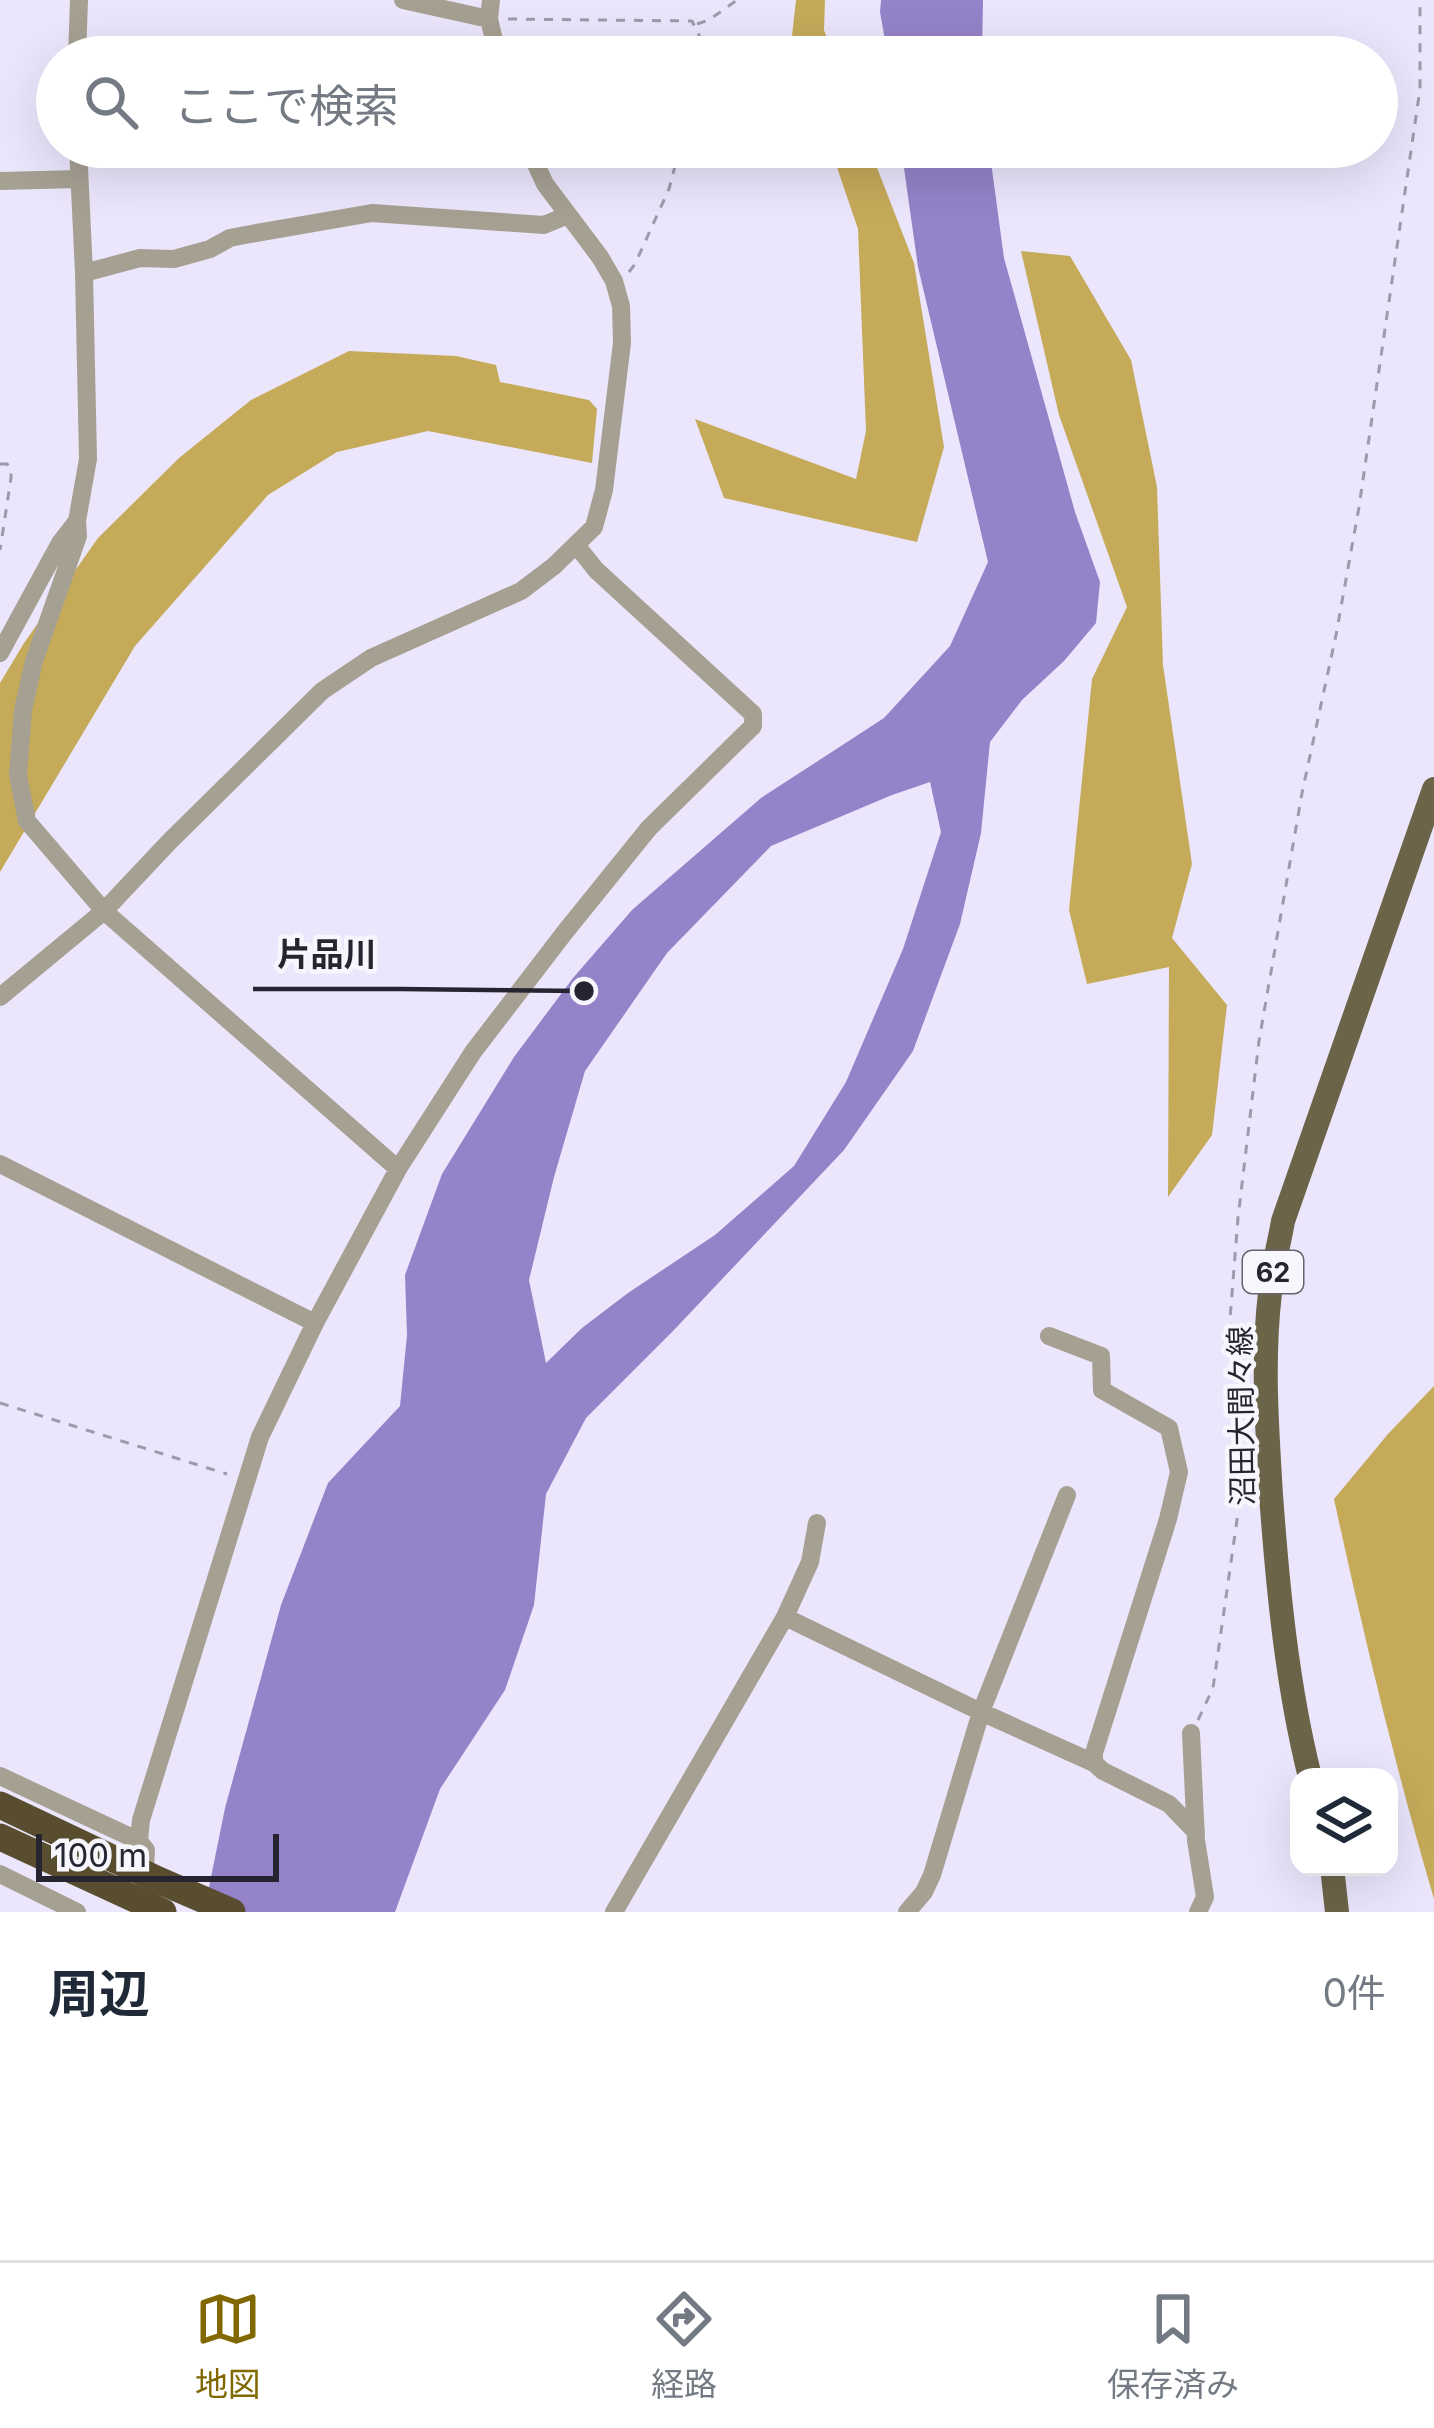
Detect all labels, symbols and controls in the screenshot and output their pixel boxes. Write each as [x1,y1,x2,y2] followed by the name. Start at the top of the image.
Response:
[36,36,1398,168] search box
[78,69,144,135] icon: search
[174,78,399,133] text: ここで検索
[253,920,400,989] callout: 片品川
[278,934,377,974] text: 片品川
[1243,1251,1303,1293] road number: 62
[1221,1326,1261,1506] street label: 沼田大間々線
[1290,1768,1398,1876] map controls
[1290,1768,1398,1876] button: layers
[36,1828,279,1881] scale bar
[54,1835,147,1875] text: 100 m
[48,1963,150,2024] text: 周辺
[1322,1969,1386,2016] text: 0件
[195,2286,261,2406] tab: 地図
[651,2286,717,2406] tab: 経路
[1107,2286,1239,2406] tab: 保存済み

